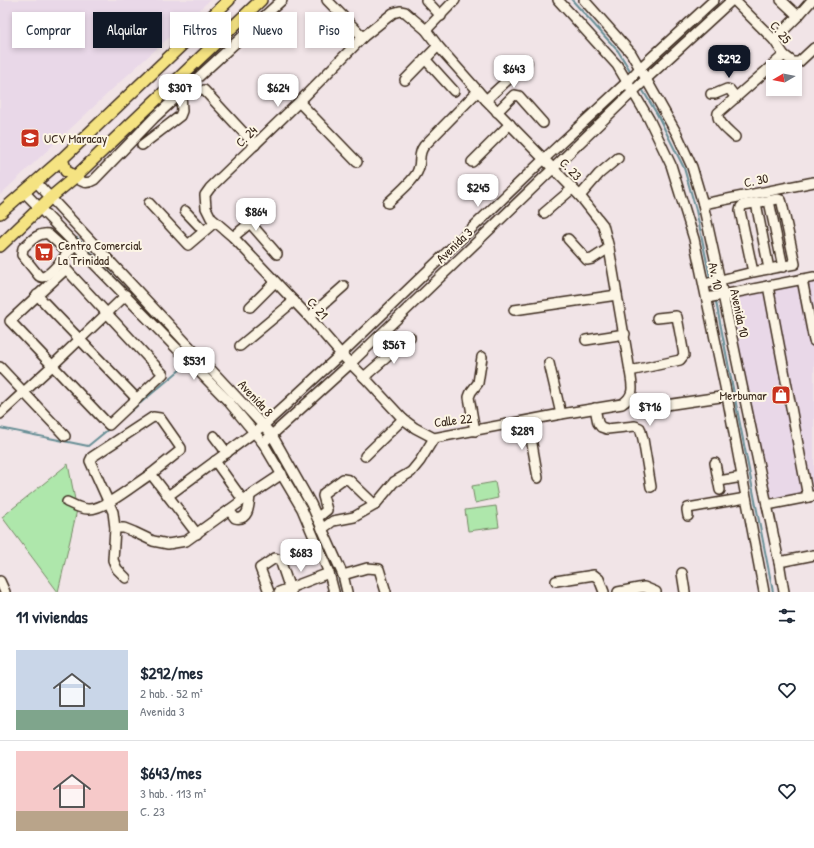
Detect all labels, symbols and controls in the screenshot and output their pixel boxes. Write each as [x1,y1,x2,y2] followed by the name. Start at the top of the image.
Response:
[12,12,85,48] chip: Comprar
[93,12,162,48] chip: Alquilar
[170,12,231,48] chip: Filtros
[239,12,297,48] chip: Nuevo
[305,12,354,48] chip: Piso
[766,17,796,48] street label: C. 25
[705,45,753,79] pin: $292
[717,49,741,67] text: $292
[490,55,538,89] pin: $643
[503,59,525,77] text: $643
[766,60,802,96] north arrow
[766,60,802,96] map controls
[156,74,204,108] pin: $307
[254,74,302,108] pin: $624
[168,78,192,96] text: $307
[267,78,289,96] text: $624
[231,121,261,151] street label: C. 24
[19,127,41,149] school or university icon: UCV Maracay
[44,129,108,147] place label: UCV Maracay
[556,154,586,184] street label: C. 23
[742,169,770,191] street label: C. 30
[454,174,502,208] pin: $245
[466,178,490,196] text: $245
[232,198,280,232] pin: $864
[245,202,267,220] text: $864
[432,223,476,267] street label: Avenida 3
[58,236,142,269] place label: Centro Comercial La Trinidad
[33,241,55,263] supermarket icon: Centro Comercial La Trinidad
[704,261,728,292] street label: Av. 10
[726,287,754,339] street label: Avenida 10
[303,293,333,323] street label: C. 21
[370,331,418,365] pin: $567
[382,335,406,353] text: $567
[170,347,218,381] pin: $531
[183,351,205,369] text: $531
[234,376,278,421] street label: Avenida 8
[770,384,792,406] shop icon: Merbumar
[720,386,767,404] place label: Merbumar
[626,393,674,427] pin: $716
[639,397,661,415] text: $716
[433,409,473,431] street label: Calle 22
[498,417,546,451] pin: $289
[510,421,534,439] text: $289
[277,539,325,573] pin: $683
[289,543,313,561] text: $683
[16,605,88,628] text: 11 viviendas
[776,605,798,627] icon: filters
[140,661,203,684] text: $292/mes
[48,666,96,714] icon: home
[776,679,798,701] icon: heart
[140,684,203,702] text: 2 hab. · 52 m²
[140,702,185,720] text: Avenida 3
[140,761,201,784] text: $643/mes
[48,767,96,815] icon: home
[776,780,798,802] icon: heart
[140,784,206,802] text: 3 hab. · 113 m²
[140,802,165,820] text: C. 23

